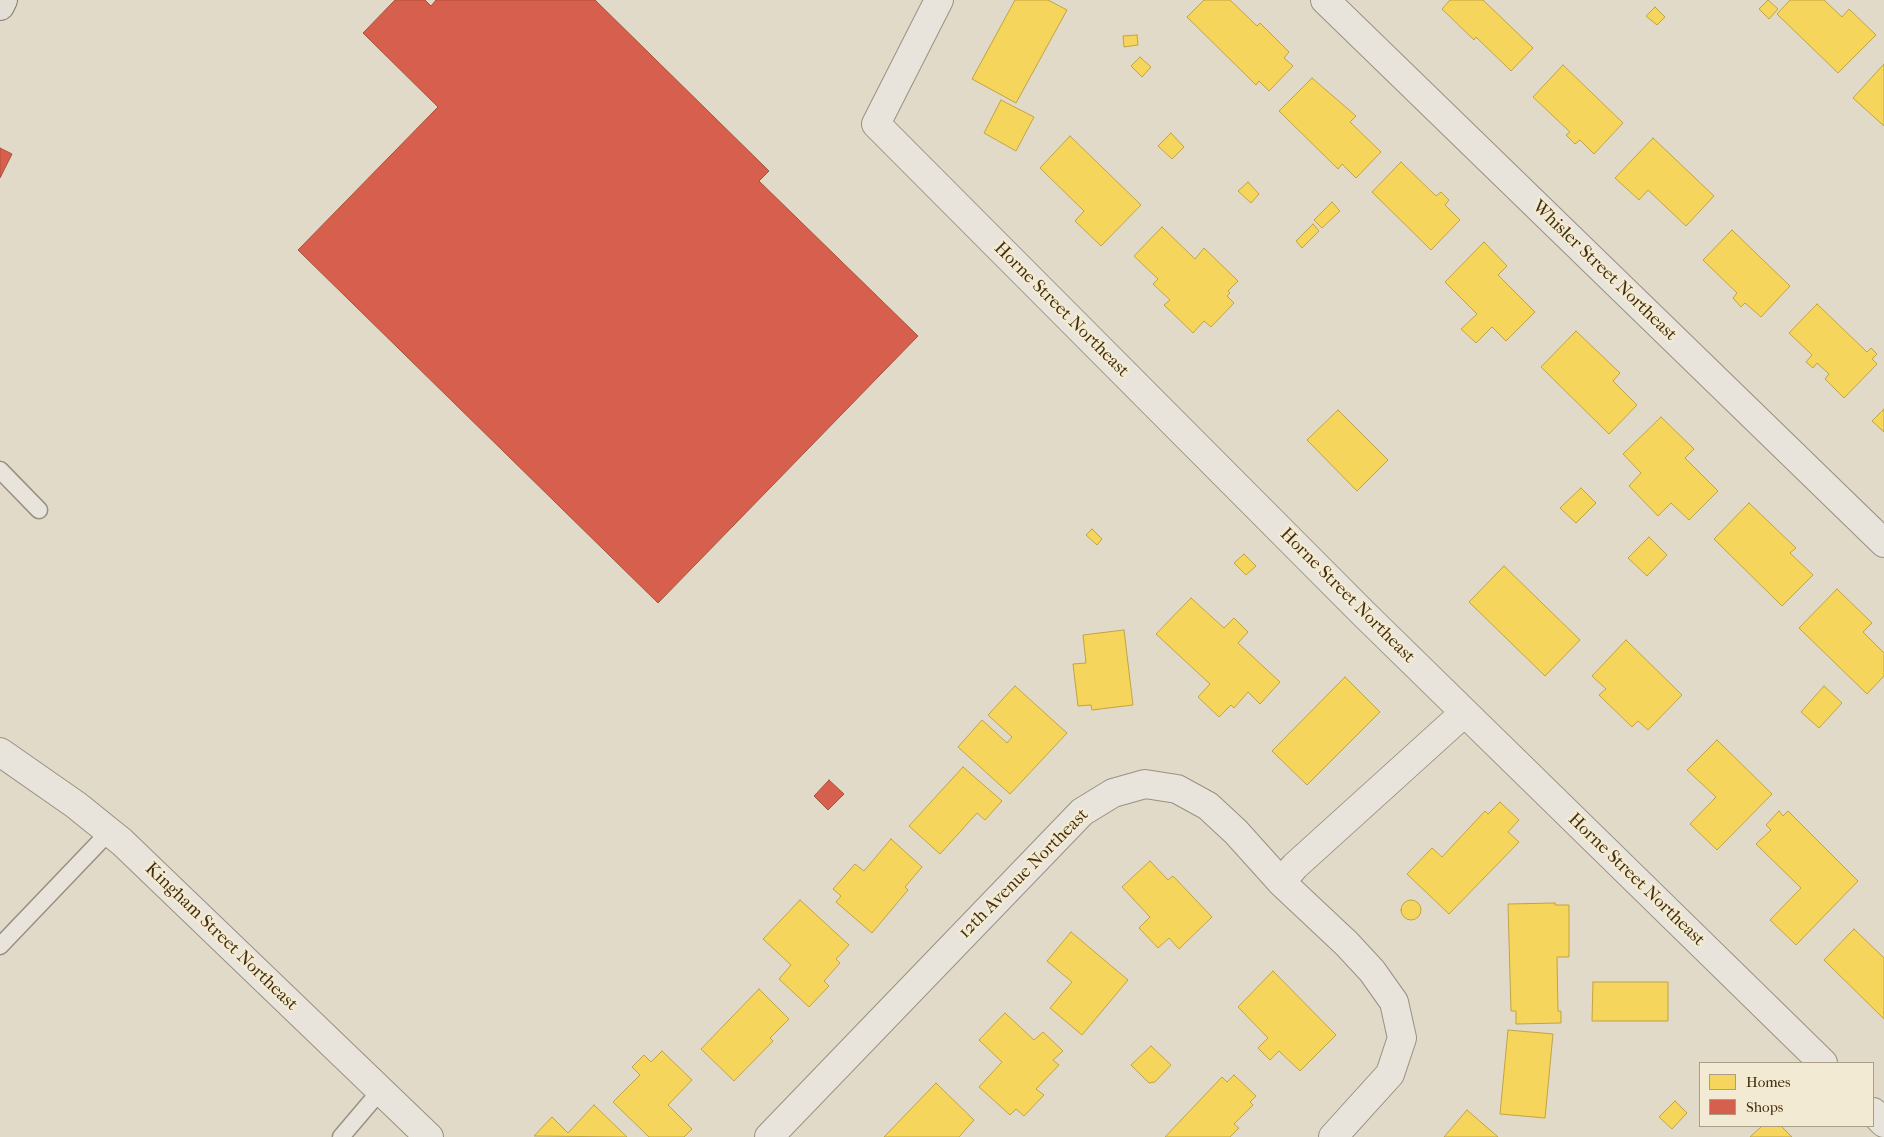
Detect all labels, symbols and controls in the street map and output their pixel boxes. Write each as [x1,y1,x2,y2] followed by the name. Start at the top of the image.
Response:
[1527,196,1681,346] street label: Whisler Street Northeast
[989,238,1133,382] street label: Horne Street Northeast
[1275,524,1419,668] street label: Horne Street Northeast
[955,805,1093,943] street label: 12th Avenue Northeast
[1563,809,1709,951] street label: Horne Street Northeast
[140,858,302,1016] street label: Kingham Street Northeast
[1699,1062,1874,1127] legend
[1746,1073,1791,1091] text: Homes
[1746,1098,1783,1116] text: Shops

